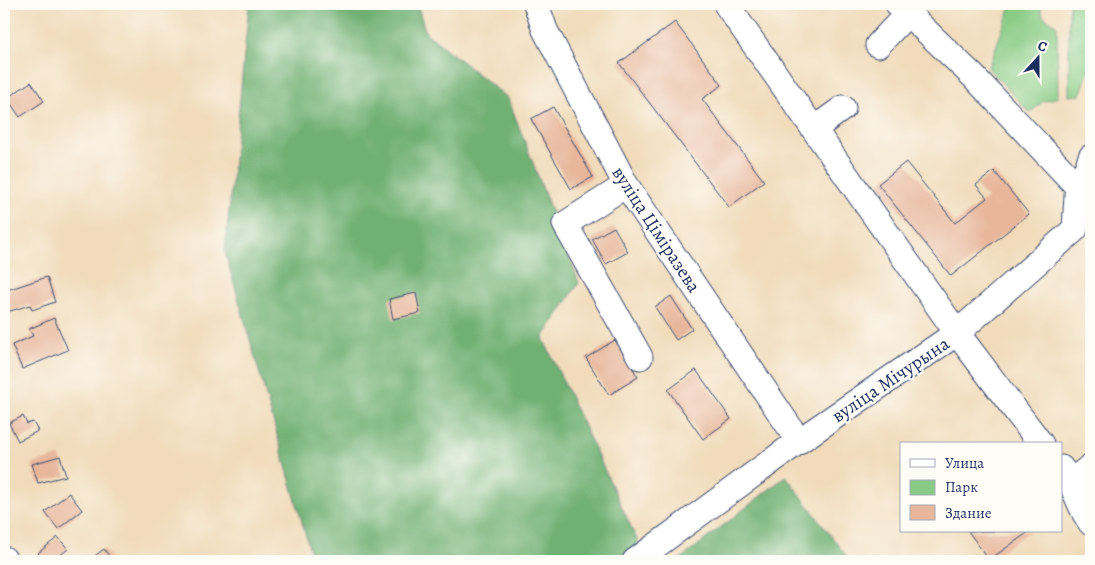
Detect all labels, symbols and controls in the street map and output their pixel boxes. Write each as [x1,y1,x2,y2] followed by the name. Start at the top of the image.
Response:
[1012,32,1062,82] north arrow
[1035,36,1050,57] text: С
[606,161,707,298] street label: вуліца Ціміразева
[827,331,955,429] street label: вуліца Мічурына
[900,442,1062,532] legend
[945,453,984,473] text: Улица
[945,477,978,497] text: Парк
[945,503,992,523] text: Здание

